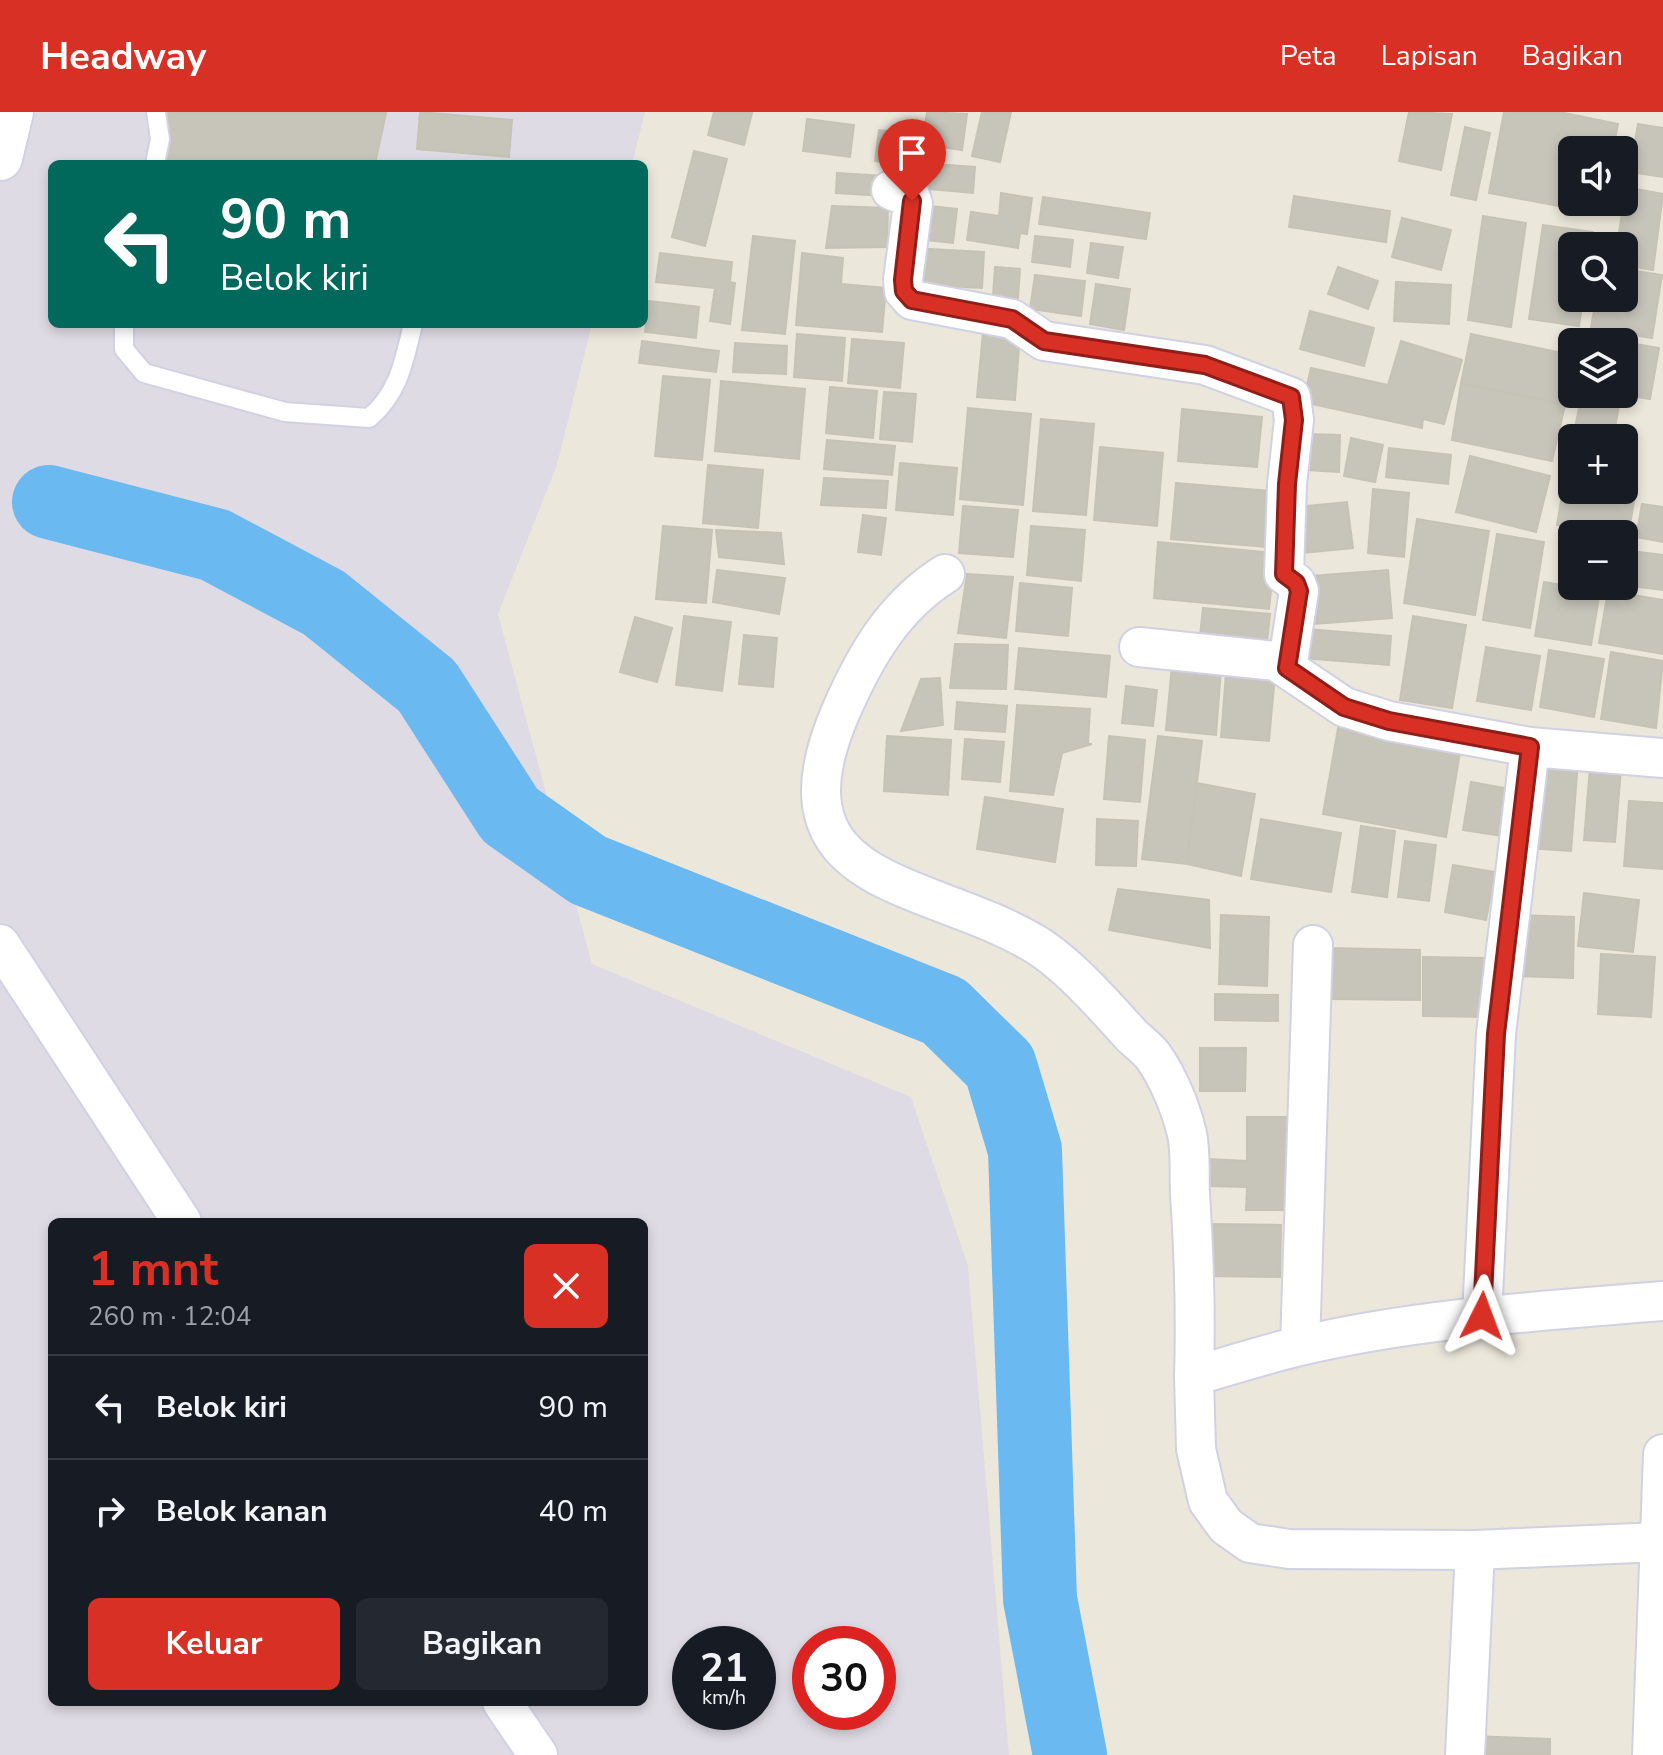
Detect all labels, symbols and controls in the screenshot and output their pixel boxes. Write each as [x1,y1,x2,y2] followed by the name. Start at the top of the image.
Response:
[40,31,206,82] text: Headway
[1280,37,1337,75] text: Peta
[1381,37,1478,75] text: Lapisan
[1522,37,1623,75] text: Bagikan
[878,119,946,201] pin
[890,131,934,175] icon: arrive
[1558,136,1638,600] map controls
[1558,136,1638,216] button: sound
[220,181,351,258] text: 90 m
[88,192,192,296] icon: left
[1558,232,1638,312] button: search
[220,254,369,303] text: Belok kiri
[1558,328,1638,408] button: layers
[1558,424,1638,504] button: +
[1558,520,1638,600] button: −
[88,1236,218,1302] text: 1 mnt
[524,1244,608,1328] button: close
[1440,1274,1524,1358] position arrow
[88,1299,251,1334] text: 260 m · 12:04
[88,1385,132,1429] icon: left
[156,1387,287,1428] text: Belok kiri
[539,1387,608,1428] text: 90 m
[88,1489,132,1533] icon: right
[156,1491,328,1532] text: Belok kanan
[539,1491,608,1532] text: 40 m
[88,1598,340,1690] button: Keluar
[356,1598,608,1690] button: Bagikan
[792,1626,896,1730] speed limit sign: 30
[700,1641,748,1695] text: 21
[702,1684,746,1711] text: km/h

